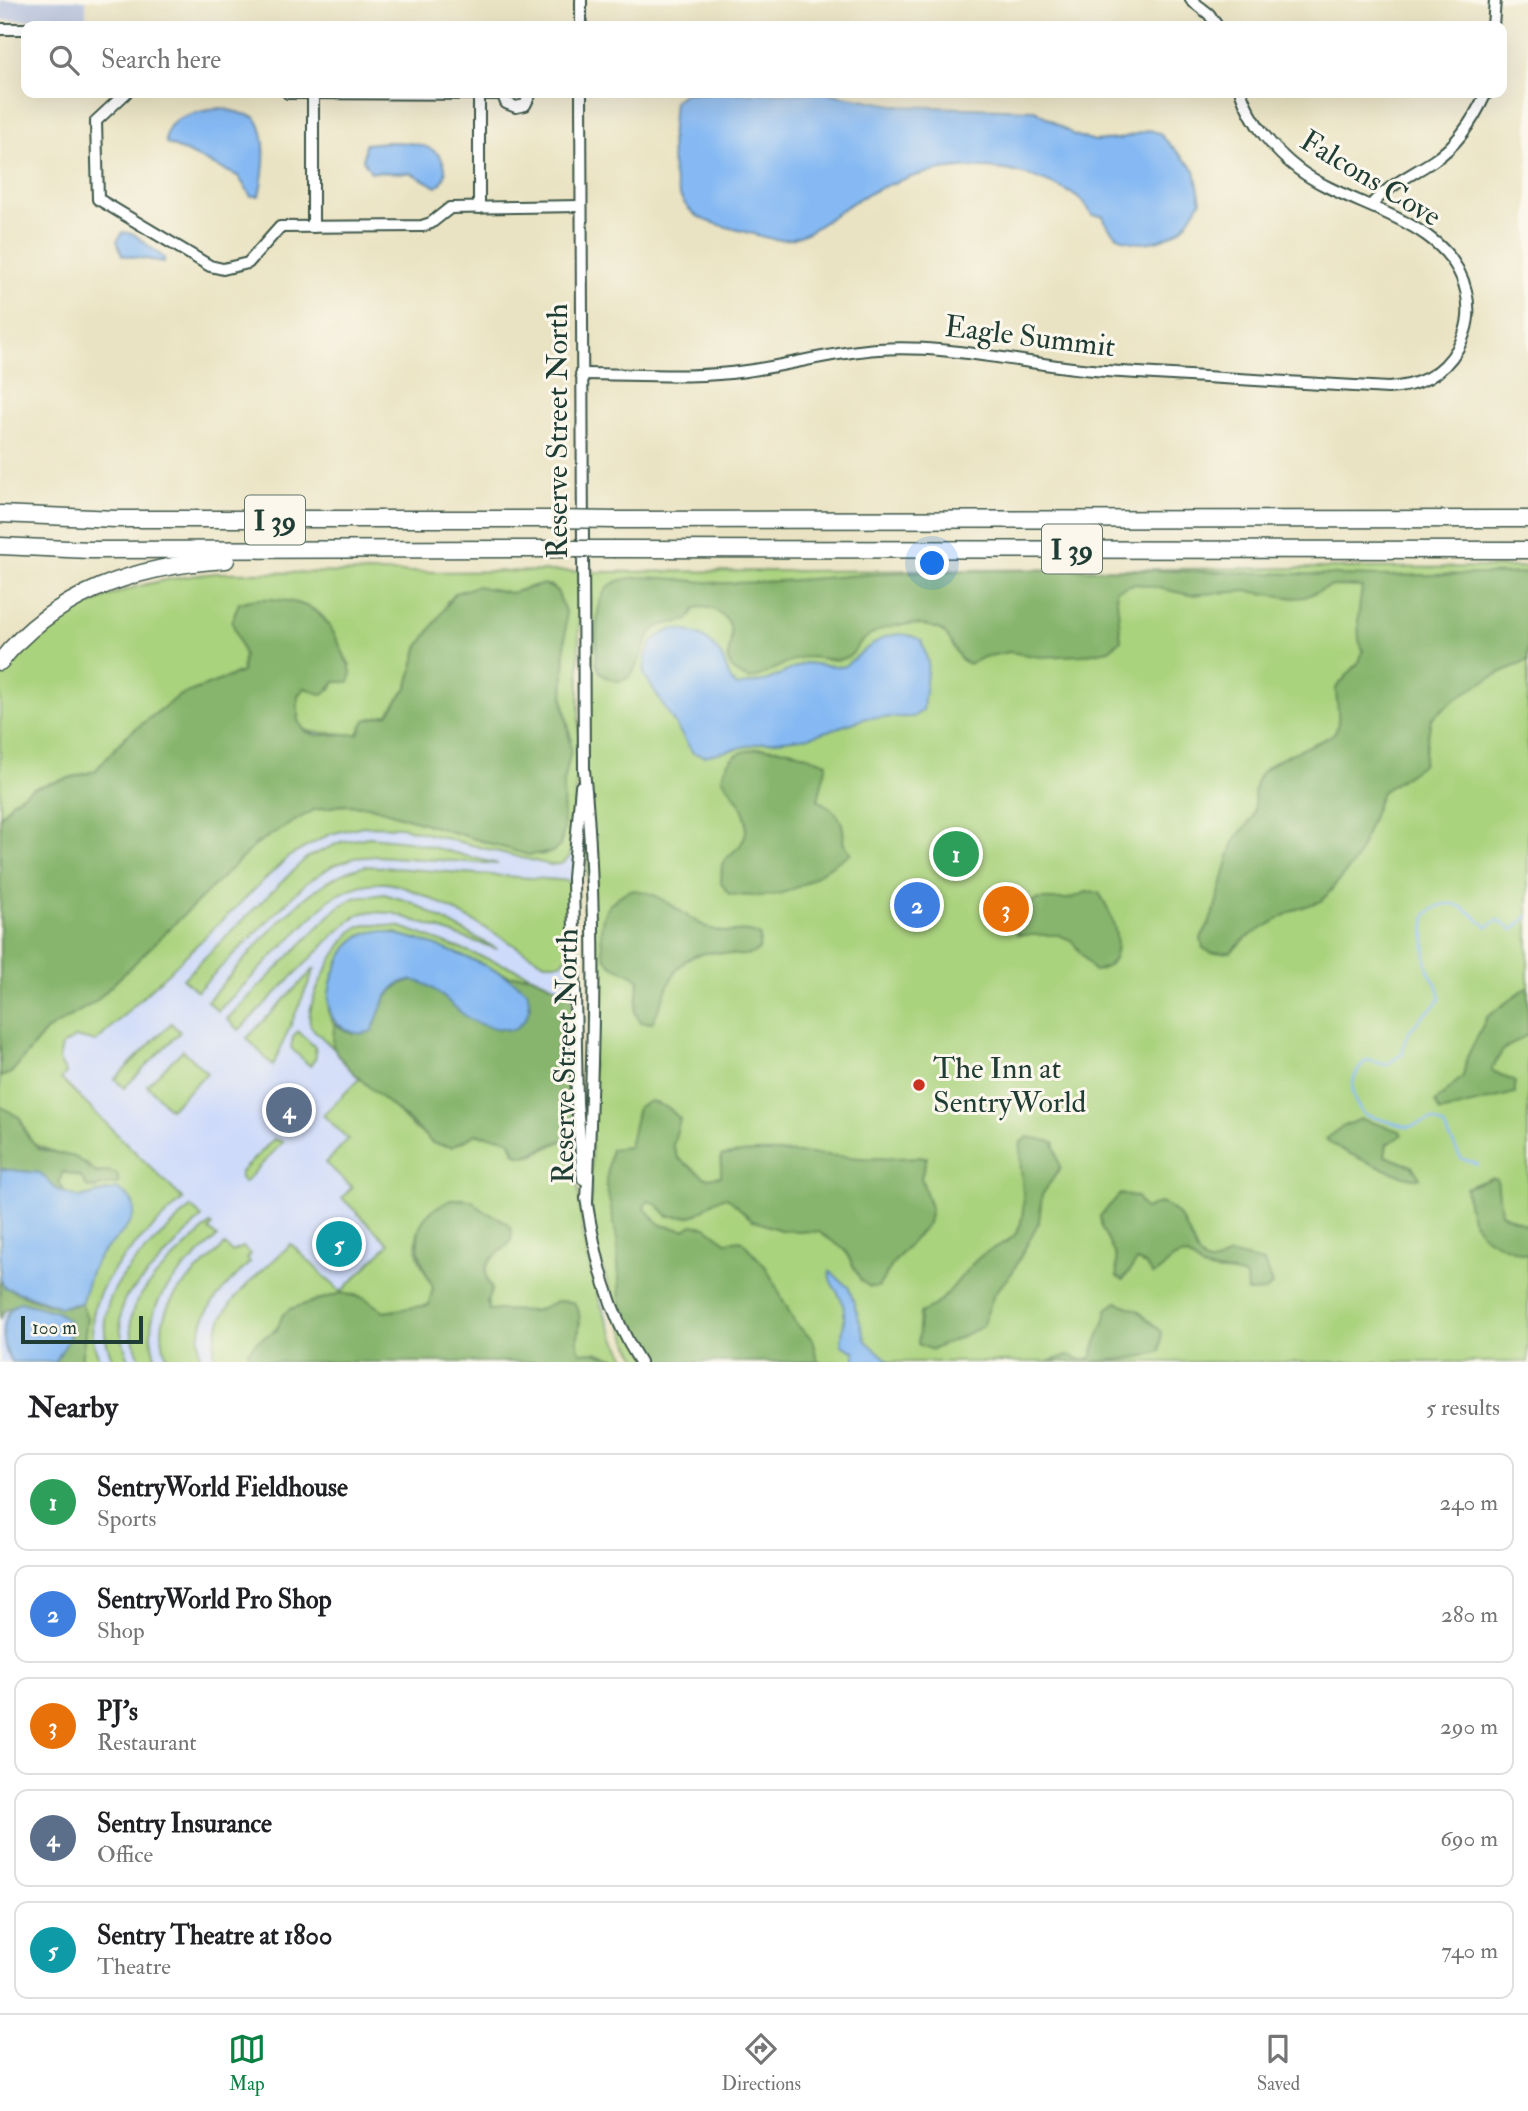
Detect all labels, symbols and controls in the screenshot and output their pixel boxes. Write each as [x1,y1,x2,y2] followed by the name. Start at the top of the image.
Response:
[21,21,1507,98] search box
[45,41,83,79] icon: search
[101,44,221,76] text: Search here
[1294,122,1448,235] street label: Falcons Cove
[539,303,576,559] street label: Reserve Street North
[943,308,1117,365] street label: Eagle Summit
[245,496,305,544] road number: I 39
[1042,524,1102,574] road number: I 39
[915,546,949,580] your location
[933,828,979,880] pin: 1
[894,879,940,931] pin: 2
[983,883,1029,935] pin: 3
[545,928,586,1184] street label: Reserve Street North
[933,1050,1086,1121] place label: The Inn at SentryWorld
[911,1077,927,1093] marker: The Inn at SentryWorld
[266,1084,312,1136] pin: 4
[316,1218,362,1270] pin: 5
[21,1313,144,1345] scale bar
[32,1316,77,1340] text: 100 m
[28,1389,118,1426] text: Nearby
[1426,1393,1500,1422] text: 5 results
[97,1472,348,1504] text: SentryWorld Fieldhouse
[49,1488,57,1517] text: 1
[1439,1488,1498,1517] text: 240 m
[97,1504,156,1533] text: Sports
[97,1584,332,1616] text: SentryWorld Pro Shop
[47,1600,59,1629] text: 2
[1441,1600,1498,1629] text: 280 m
[97,1616,145,1645] text: Shop
[97,1696,138,1728] text: PJ's
[49,1712,57,1741] text: 3
[1440,1712,1498,1741] text: 290 m
[97,1728,197,1757] text: Restaurant
[97,1808,272,1840] text: Sentry Insurance
[47,1824,59,1853] text: 4
[1440,1824,1498,1853] text: 690 m
[97,1840,153,1869] text: Office
[97,1920,332,1952] text: Sentry Theatre at 1800
[48,1936,58,1965] text: 5
[1441,1936,1498,1965] text: 740 m
[97,1952,171,1981] text: Theatre
[228,2030,266,2096] tab: Map
[721,2030,801,2096] tab: Directions
[1257,2030,1300,2096] tab: Saved

